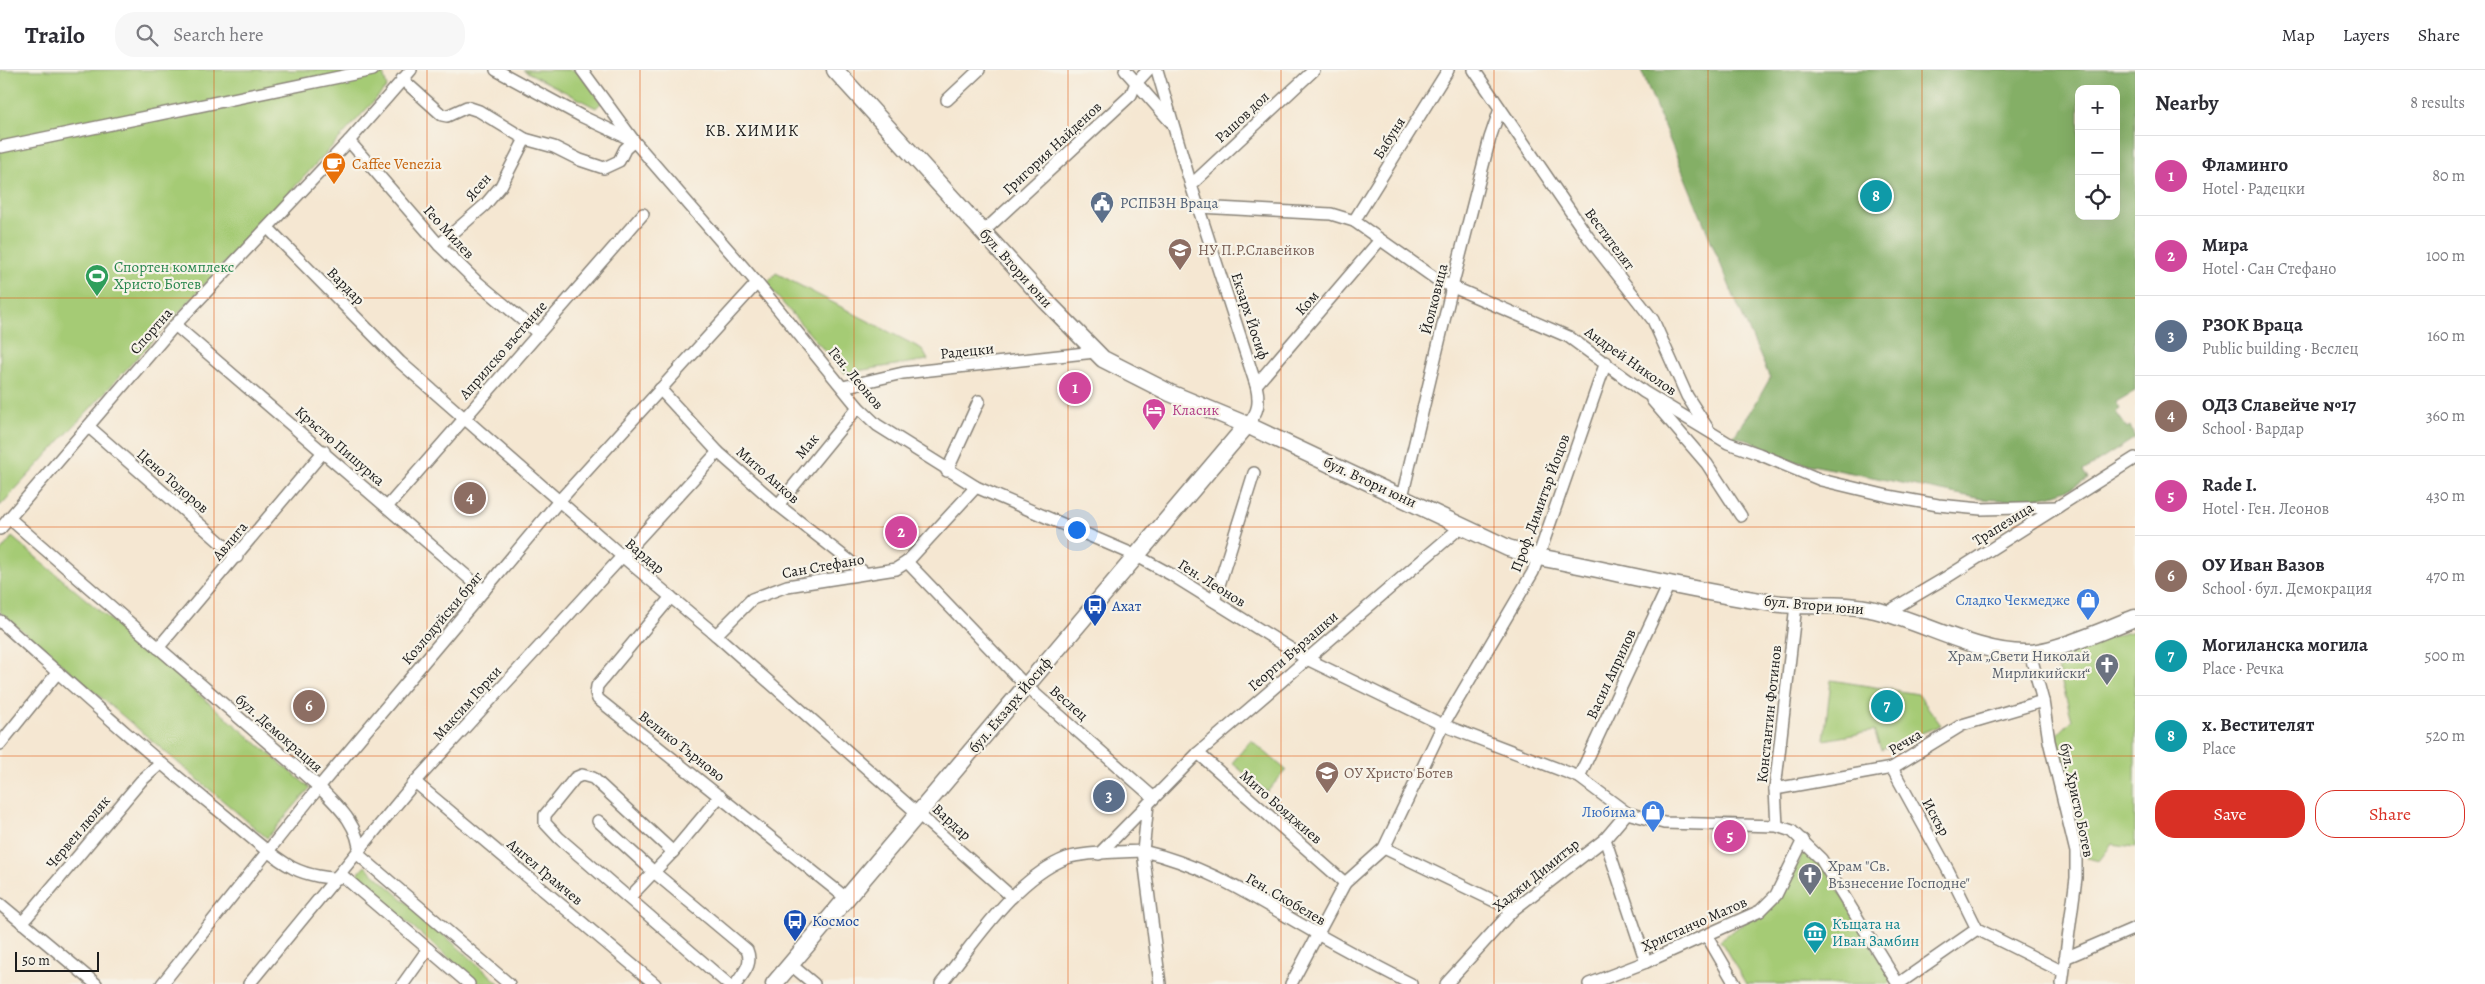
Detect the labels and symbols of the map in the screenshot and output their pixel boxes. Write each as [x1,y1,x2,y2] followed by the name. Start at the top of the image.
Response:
[1211,87,1273,147] street label: Рашов дол
[998,97,1106,199] street label: Григория Найденов
[1368,113,1410,163] street label: Бабуня
[705,120,799,142] district label: КВ. ХИМИК
[321,151,347,185] cafe icon: Caffee Venezia
[352,154,442,174] place label: Caffee Venezia
[460,169,496,205] street label: Ясен
[1860,177,1892,215] pin: 8
[1089,190,1115,224] public building icon: РСПБЗН Враца
[1120,193,1218,213] place label: РСПБЗН Враца
[419,201,479,263] street label: Гео Милев
[1580,204,1640,274] street label: Вестителят
[975,224,1057,312] street label: бул. Втори юни
[1167,237,1193,271] school or university icon: НУ П.Р.Славейков
[1198,240,1315,260] place label: НУ П.Р.Славейков
[114,257,234,294] place label: Спортен комплекс Христо Ботев
[1416,261,1452,336] street label: Йолковица
[84,263,110,297] sports icon: Спортен комплекс Христо Ботев
[323,263,369,309] street label: Вардар
[1227,270,1273,362] street label: Екзарх Йосиф
[1291,286,1323,320] street label: Ком
[454,296,552,404] street label: Априлско въстание
[125,303,177,358] street label: Спортна
[1580,321,1681,400] street label: Андрей Николов
[939,338,995,364] street label: Радецки
[824,342,888,414] street label: Ген. Леонов
[1059,369,1091,407] pin: 1
[1141,397,1167,431] hotel icon: Класик
[1172,400,1219,420] place label: Класик
[291,402,389,490] street label: Кръстю Пишурка
[791,429,824,463] street label: Мак
[1506,431,1574,575] street label: Проф. Димитър Йоцов
[732,442,804,508] street label: Мито Анков
[133,444,213,518] street label: Цено Тодоров
[1320,452,1420,512] street label: бул. Втори юни
[454,479,486,517] pin: 4
[1969,497,2037,551] street label: Трапезица
[885,513,917,551] pin: 2
[207,517,252,565] street label: Авлига
[1064,517,1090,543] your location
[621,534,669,578] street label: Вардар
[780,549,866,583] street label: Сан Стефано
[1174,554,1250,612] street label: Ген. Леонов
[397,567,487,669] street label: Козлодуйски бряг
[2075,587,2101,621] shop icon: Сладко Чекмедже
[1955,590,2070,610] place label: Сладко Чекмедже
[1763,591,1865,619] street label: бул. Втори юни
[1082,593,1108,627] bus stop icon: Ахат
[1111,596,1142,616] place label: Ахат
[1244,606,1342,696] street label: Георги Бързашки
[1581,626,1641,722] street label: Васил Априлов
[1752,644,1786,784] street label: Константин Фотинов
[1948,646,2090,683] place label: Храм „Свети Николай Мирликийски“
[2094,652,2120,686] church icon: Храм „Свети Николай Мирликийски“
[964,653,1056,757] street label: бул. Екзарх Йосиф
[428,661,506,744] street label: Максим Горки
[1046,681,1092,725] street label: Веслец
[293,687,325,725] pin: 6
[1871,687,1903,725] pin: 7
[231,689,327,777] street label: бул. Демокрация
[635,706,729,786] street label: Велико Търново
[1884,724,1926,760] street label: Речка
[2055,741,2099,859] street label: бул. Христо Ботев
[1314,760,1340,794] school or university icon: ОУ Христо Ботев
[1344,763,1453,783] place label: ОУ Христо Ботев
[1235,766,1327,848] street label: Мито Бояджиев
[1093,777,1125,815] pin: 3
[41,791,115,873] street label: Червен люляк
[1917,794,1955,840] street label: Искър
[928,799,976,845] street label: Вардар
[1640,799,1666,833] shop icon: Любима
[1582,802,1636,822] place label: Любима
[1714,817,1746,855] pin: 5
[502,834,587,910] street label: Ангел Грамчев
[1488,834,1584,916] street label: Хаджи Димитър
[1828,856,1970,893] place label: Храм "Св. Възнесение Господне"
[1797,862,1823,896] church icon: Храм "Св. Възнесение Господне"
[1242,868,1330,930] street label: Ген. Скобелев
[1638,892,1750,956] street label: Христанчо Матов
[782,908,808,942] bus stop icon: Космос
[812,911,859,931] place label: Космос
[1832,914,1919,951] place label: Къщата на Иван Замбин
[1802,920,1828,954] museum icon: Къщата на Иван Замбин
[15,949,99,972] scale bar

